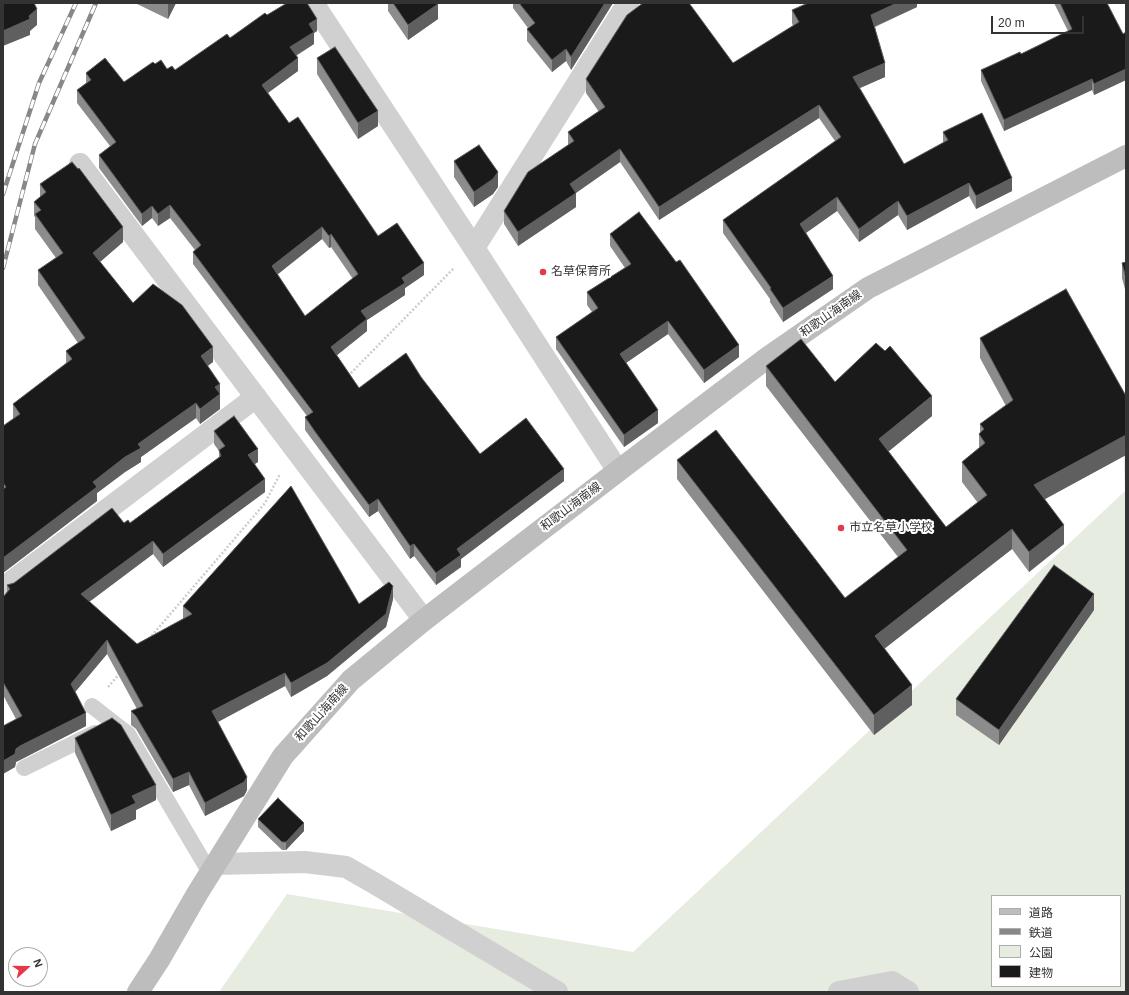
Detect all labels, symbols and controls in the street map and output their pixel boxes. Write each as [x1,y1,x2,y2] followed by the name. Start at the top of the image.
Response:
[993,8,1086,34] scale bar
[998,16,1025,30] text: 20 m
[551,265,611,279] place label: 名草保育所
[538,267,548,277] marker: 名草保育所
[797,287,865,341] street label: 和歌山海南線
[538,480,604,534] street label: 和歌山海南線
[849,521,933,535] place label: 市立名草小学校
[836,523,846,533] marker: 市立名草小学校
[293,681,351,745] street label: 和歌山海南線
[991,895,1121,987] legend
[1029,906,1053,920] text: 道路
[1029,926,1053,940] text: 鉄道
[1029,946,1053,960] text: 公園
[8,947,48,987] north arrow
[31,957,45,969] text: N
[1029,966,1053,980] text: 建物

